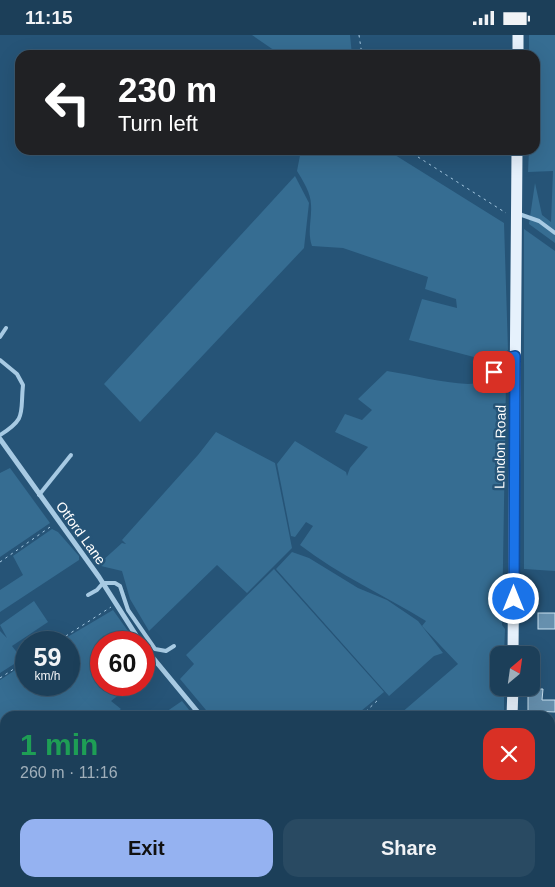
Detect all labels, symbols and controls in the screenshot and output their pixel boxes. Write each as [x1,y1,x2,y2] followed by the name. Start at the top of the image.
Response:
[25,7,73,28] text: 11:15
[35,70,100,135] icon: left
[118,70,217,109] text: 230 m
[118,111,198,136] text: Turn left
[473,351,515,393] pin
[480,358,508,386] icon: arrive
[491,405,509,489] street label: London Road
[53,498,109,568] street label: Otford Lane
[487,572,539,624] position arrow
[90,631,155,696] speed limit sign: 60
[34,643,61,671] text: 59
[490,646,540,696] north arrow
[490,646,540,696] map controls
[34,669,61,683] text: km/h
[20,728,98,761] text: 1 min
[483,728,535,780] button: close
[20,764,118,781] text: 260 m · 11:16
[20,819,273,877] button: Exit
[283,819,535,877] button: Share

